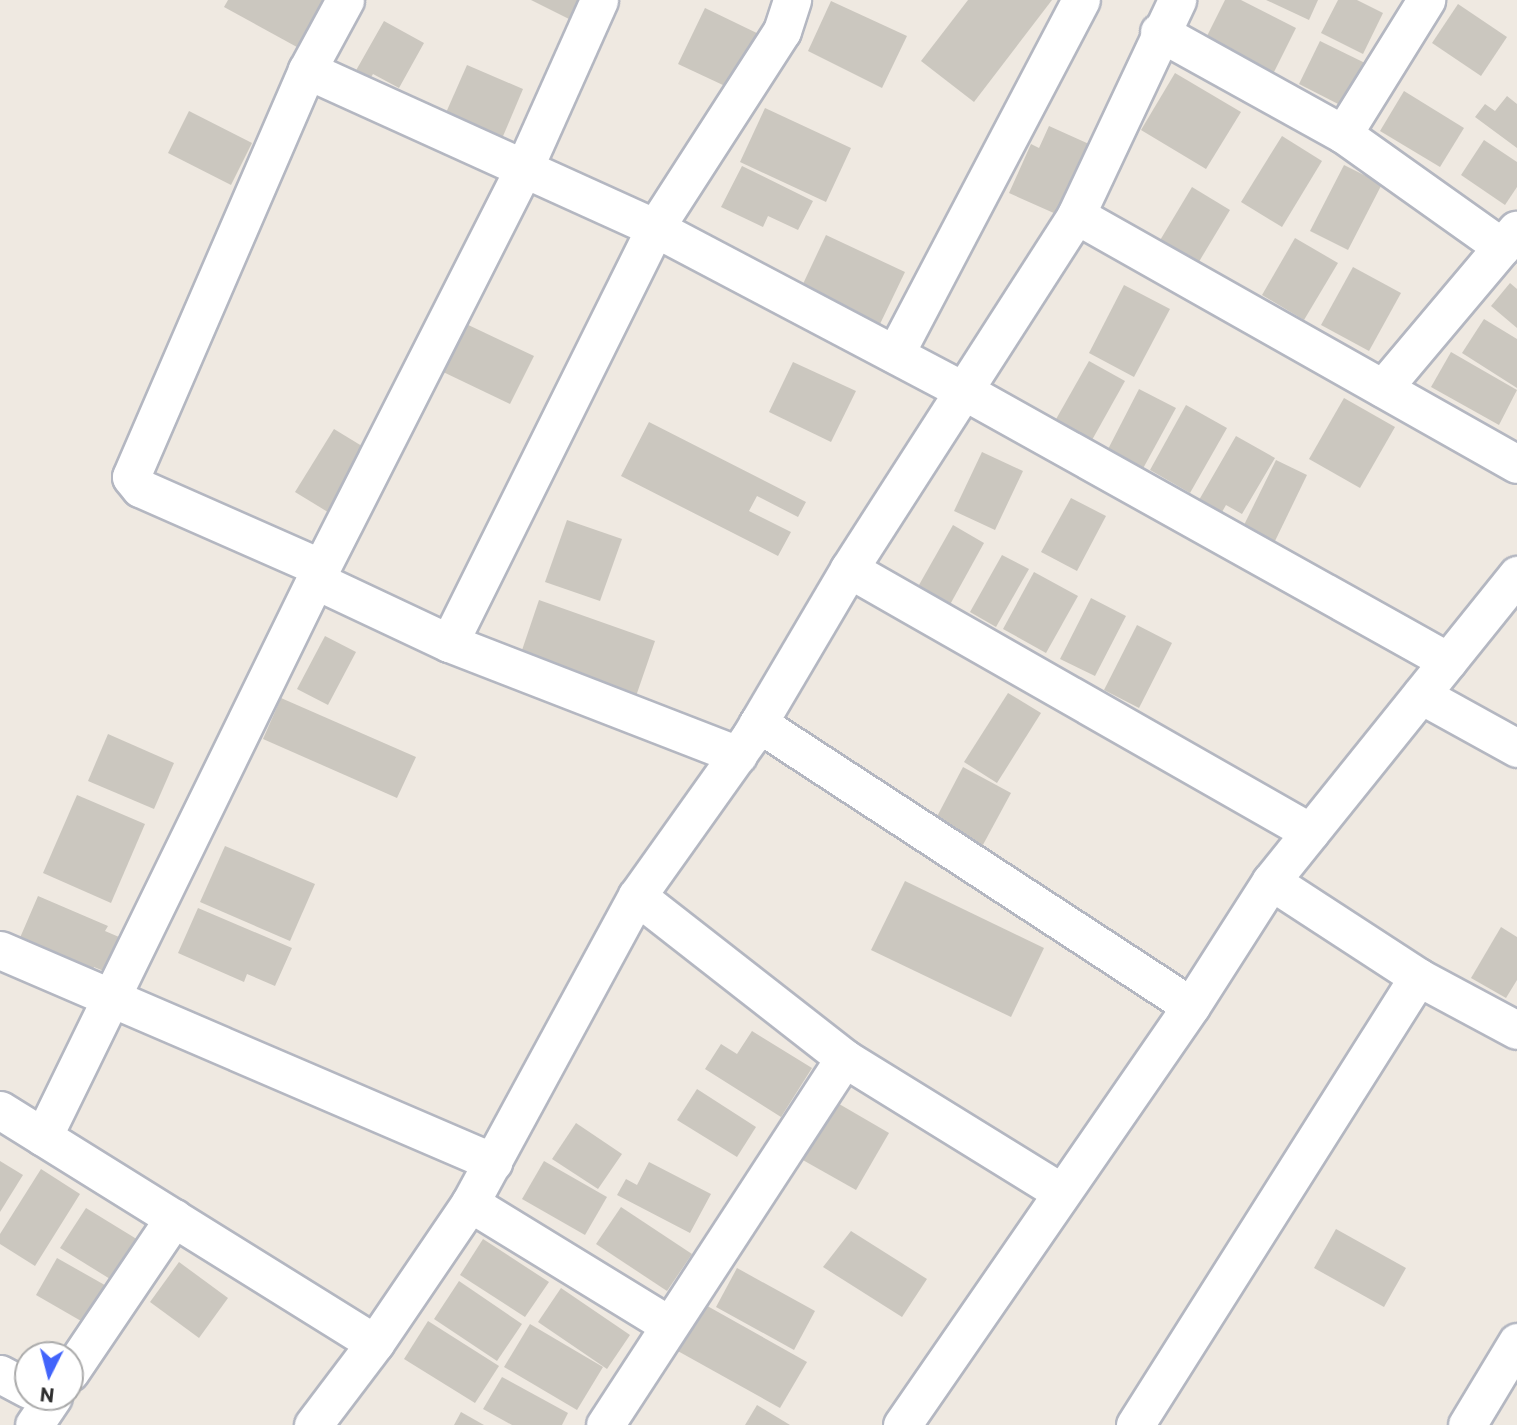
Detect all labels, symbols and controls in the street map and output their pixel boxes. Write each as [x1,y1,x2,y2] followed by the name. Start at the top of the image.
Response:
[14,1341,84,1411] north arrow
[39,1383,55,1408] text: N

